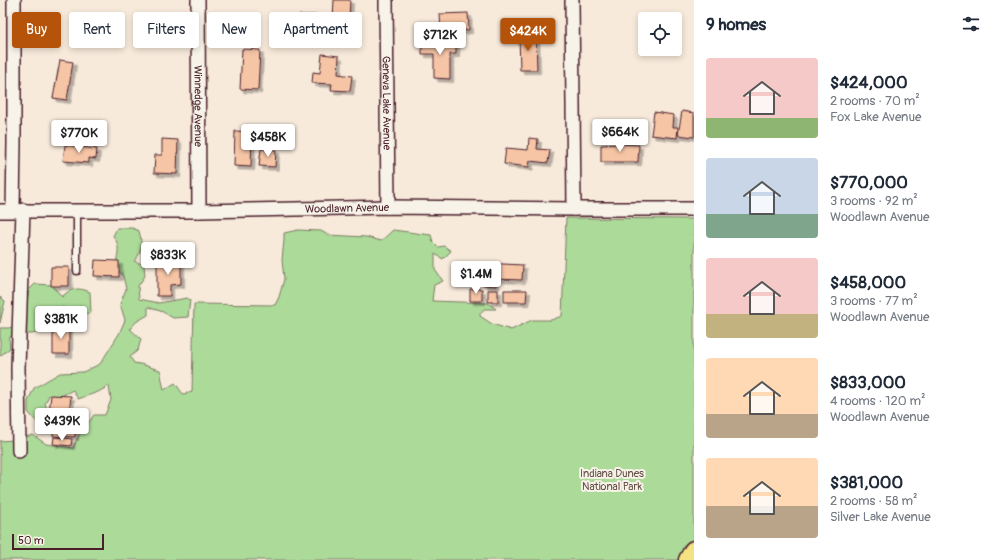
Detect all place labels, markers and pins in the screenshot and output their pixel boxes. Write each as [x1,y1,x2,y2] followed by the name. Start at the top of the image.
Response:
[500,18,556,52] pin: $424K
[412,22,468,56] pin: $712K
[592,119,648,153] pin: $664K
[51,120,107,154] pin: $770K
[240,124,296,158] pin: $458K
[140,242,196,276] pin: $833K
[448,261,504,295] pin: $1.4M
[33,306,89,340] pin: $381K
[34,408,90,442] pin: $439K

